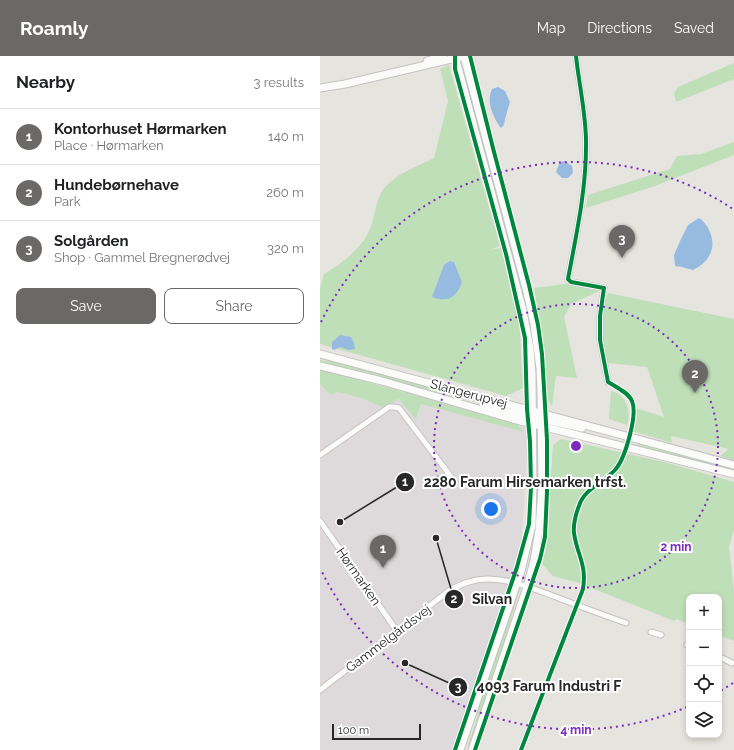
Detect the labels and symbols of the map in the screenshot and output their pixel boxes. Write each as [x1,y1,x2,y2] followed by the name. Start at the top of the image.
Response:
[609,225,635,258] pin: 3
[682,360,708,393] pin: 2
[429,376,509,411] street label: Slangerupvej
[569,439,583,453] centre of rings
[395,469,634,495] callout: 2280 Farum Hirsemarken trfst.
[424,474,626,490] text: 2280 Farum Hirsemarken trfst.
[402,475,408,489] text: 1
[481,499,501,519] your location
[370,535,396,568] pin: 1
[660,540,692,554] text: 2 min
[333,544,384,608] street label: Hørmarken
[444,586,520,612] callout: Silvan
[472,591,512,607] text: Silvan
[451,592,458,606] text: 2
[343,602,434,675] street label: Gammelgårdsvej
[448,674,629,700] callout: 4093 Farum Industri F
[477,678,621,694] text: 4093 Farum Industri F
[455,680,462,694] text: 3
[332,722,421,741] scale bar
[560,723,592,737] text: 4 min

